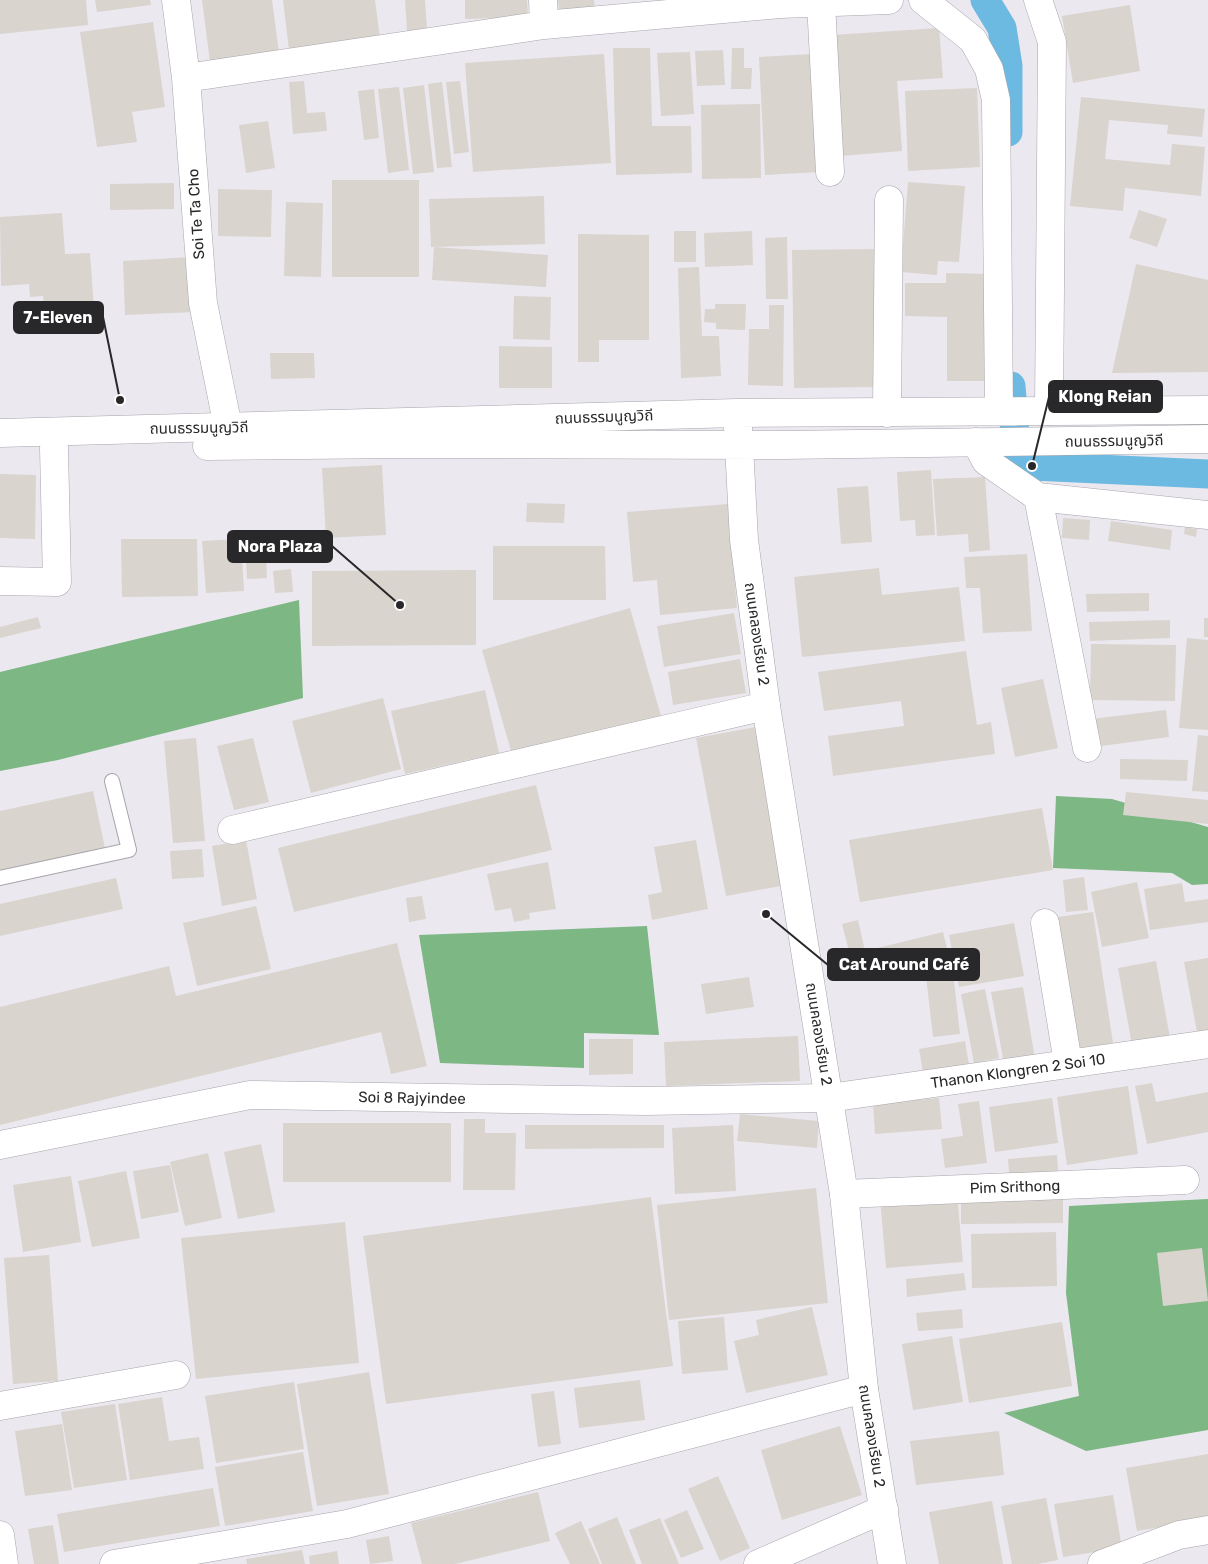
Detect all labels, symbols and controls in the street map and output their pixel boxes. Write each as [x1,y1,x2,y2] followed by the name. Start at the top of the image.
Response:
[184,168,208,260] street label: Soi Te Ta Cho
[14,302,103,333] callout: 7-Eleven
[23,308,93,327] text: 7-Eleven
[1049,381,1162,412] callout: Klong Reian
[1058,387,1152,406] text: Klong Reian
[554,406,654,428] street label: ถนนธรรมนูญวิถี
[150,418,248,438] street label: ถนนธรรมนูญวิถี
[1065,431,1163,451] street label: ถนนธรรมนูญวิถี
[228,531,332,562] callout: Nora Plaza
[238,537,322,556] text: Nora Plaza
[741,581,773,687] street label: ถนนคลองเรียน 2
[828,949,979,980] callout: Cat Around Café
[839,955,969,974] text: Cat Around Café
[802,981,836,1087] street label: ถนนคลองเรียน 2
[930,1050,1106,1092] street label: Thanon Klongren 2 Soi 10
[358,1088,466,1108] street label: Soi 8 Rajyindee
[969,1176,1061,1198] street label: Pim Srithong
[855,1383,889,1489] street label: ถนนคลองเรียน 2

